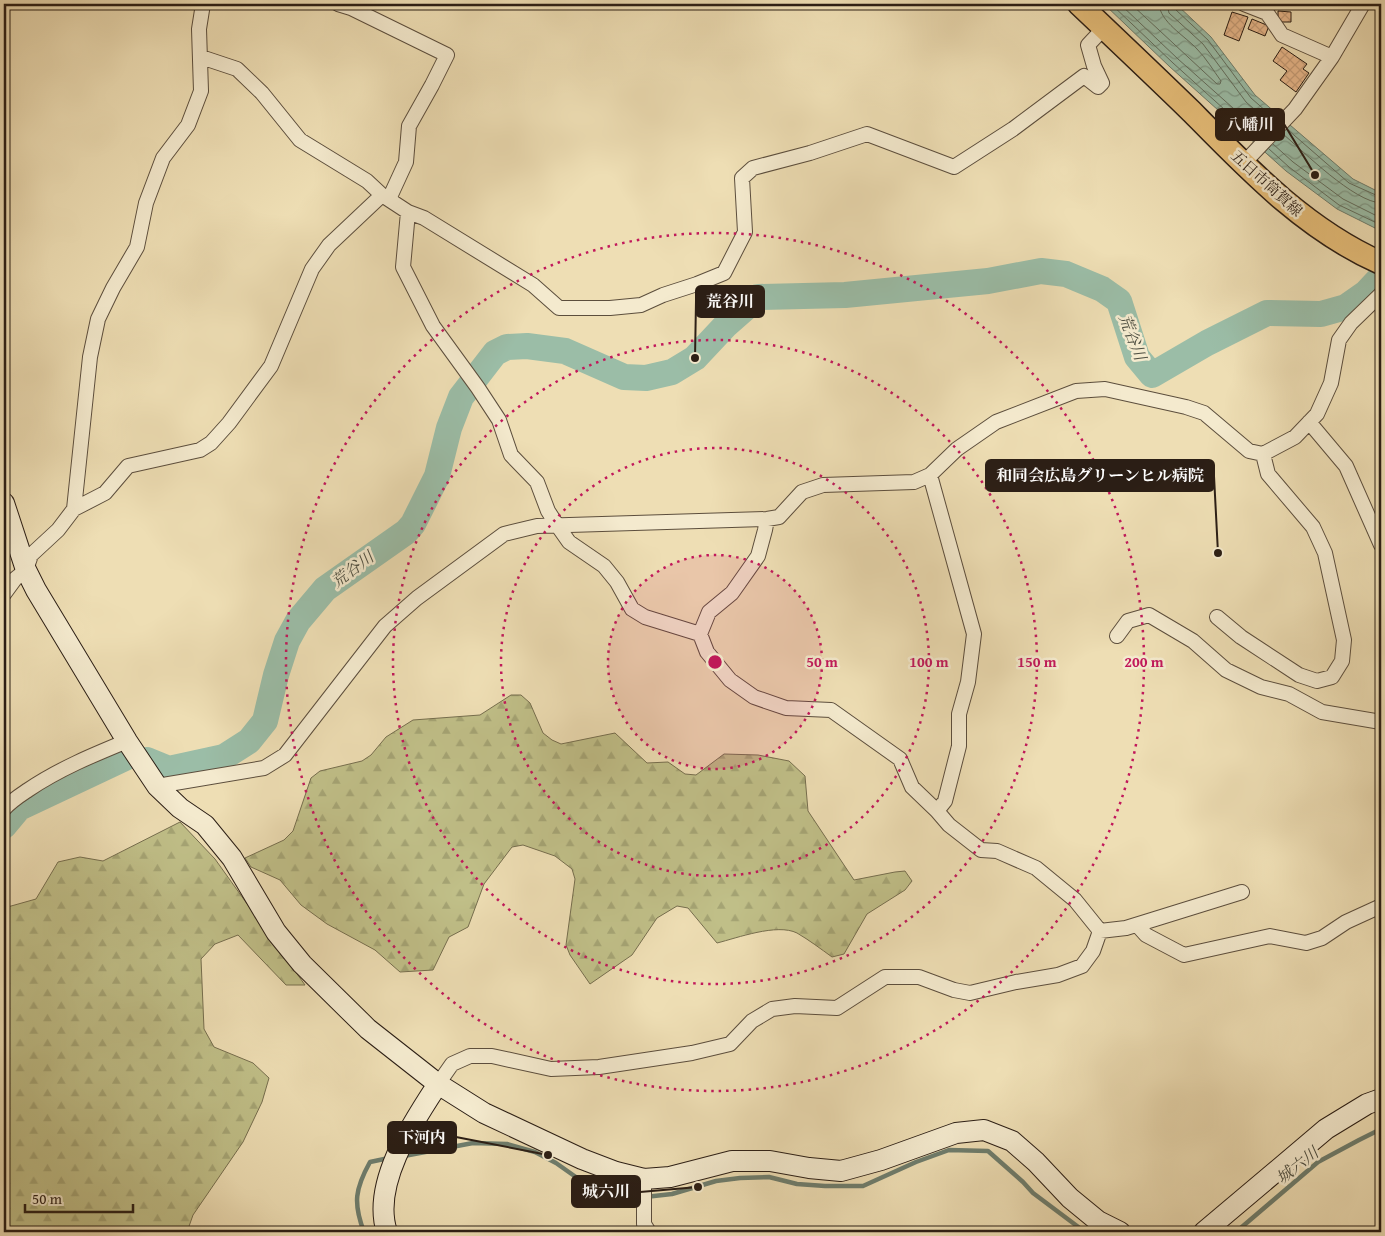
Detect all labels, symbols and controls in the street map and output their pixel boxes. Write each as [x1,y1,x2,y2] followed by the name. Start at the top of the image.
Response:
[1216,109,1284,140] callout: 八幡川
[1226,112,1274,136] text: 八幡川
[1227,145,1307,221] street label: 五日市筒賀線
[696,286,764,317] callout: 荒谷川
[706,289,754,313] text: 荒谷川
[1113,310,1154,366] water label: 荒谷川
[986,460,1214,491] callout: 和同会広島グリーンヒル病院
[996,463,1204,487] text: 和同会広島グリーンヒル病院
[326,544,380,593] water label: 荒谷川
[806,651,838,672] text: 50 m
[909,651,949,672] text: 100 m
[1017,651,1057,672] text: 150 m
[1124,651,1164,672] text: 200 m
[706,653,724,671] centre of rings
[388,1122,456,1153] callout: 下河内
[398,1125,446,1149] text: 下河内
[1271,1140,1325,1189] water label: 城六川
[572,1176,640,1207] callout: 城六川
[582,1179,630,1203] text: 城六川
[25,1181,132,1213] scale bar
[32,1188,63,1209] text: 50 m

